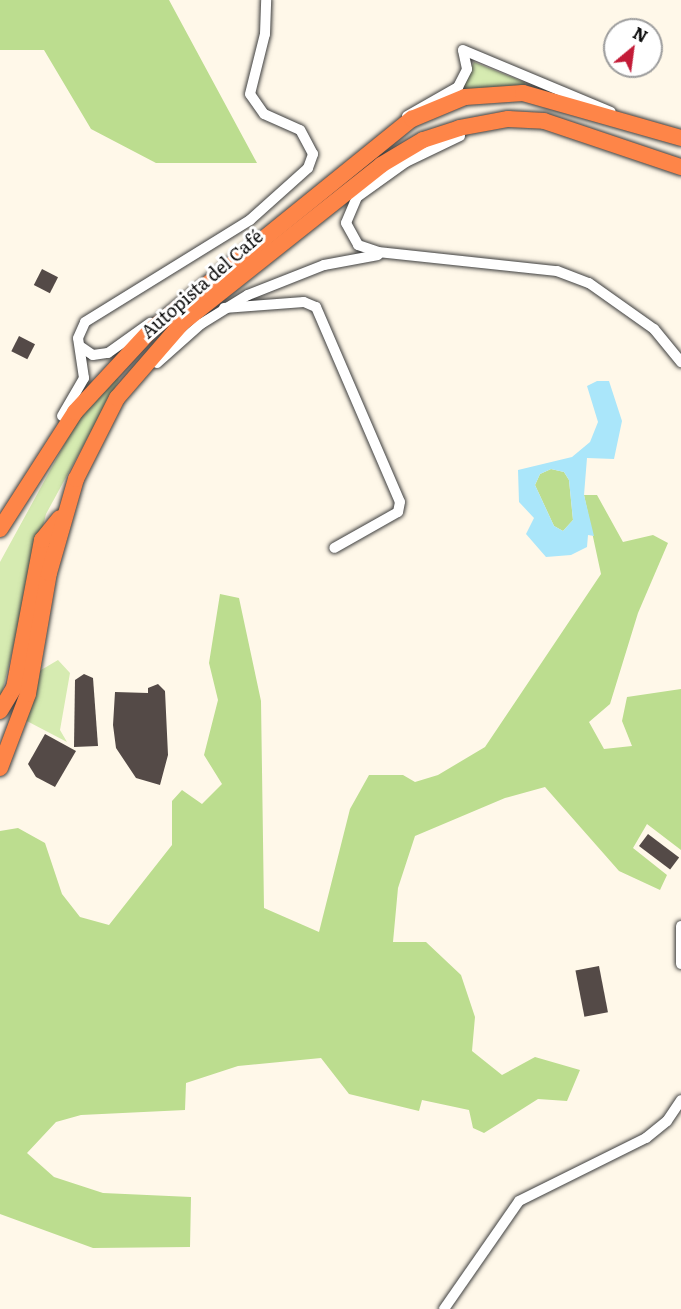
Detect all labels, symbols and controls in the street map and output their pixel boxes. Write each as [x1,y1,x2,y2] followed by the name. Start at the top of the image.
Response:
[603,18,663,78] north arrow
[629,20,652,48] text: N
[137,225,267,343] street label: Autopista del Café

